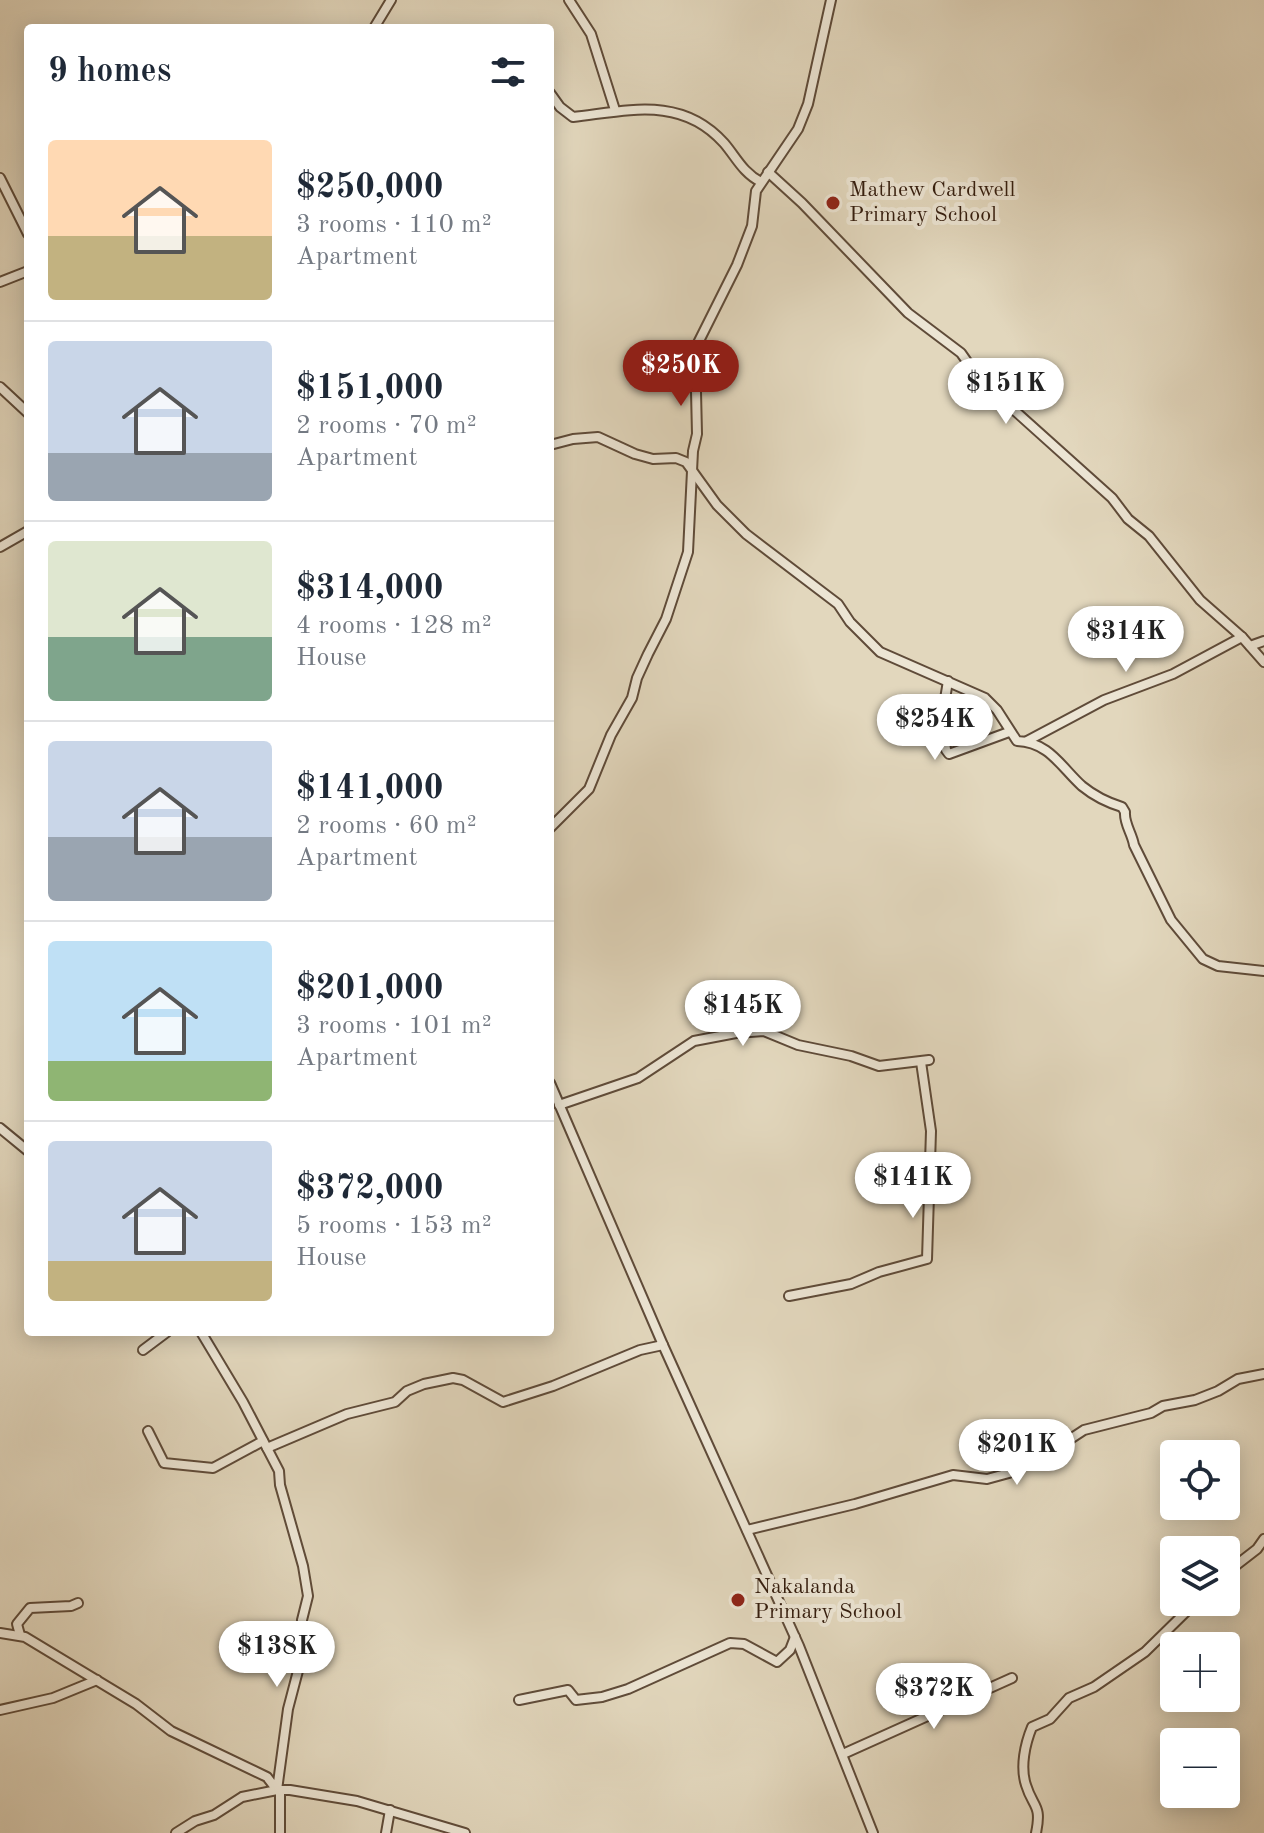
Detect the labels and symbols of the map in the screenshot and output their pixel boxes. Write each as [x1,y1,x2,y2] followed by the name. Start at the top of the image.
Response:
[849,179,1016,226] place label: Mathew Cardwell Primary School
[824,194,842,212] marker: Mathew Cardwell Primary School
[625,340,737,408] pin: $250K
[950,358,1062,426] pin: $151K
[1070,606,1182,674] pin: $314K
[879,694,991,762] pin: $254K
[687,980,799,1048] pin: $145K
[857,1152,969,1220] pin: $141K
[961,1419,1073,1487] pin: $201K
[754,1576,902,1623] place label: Nakalanda Primary School
[729,1591,747,1609] marker: Nakalanda Primary School
[221,1621,333,1689] pin: $138K
[878,1663,990,1731] pin: $372K

